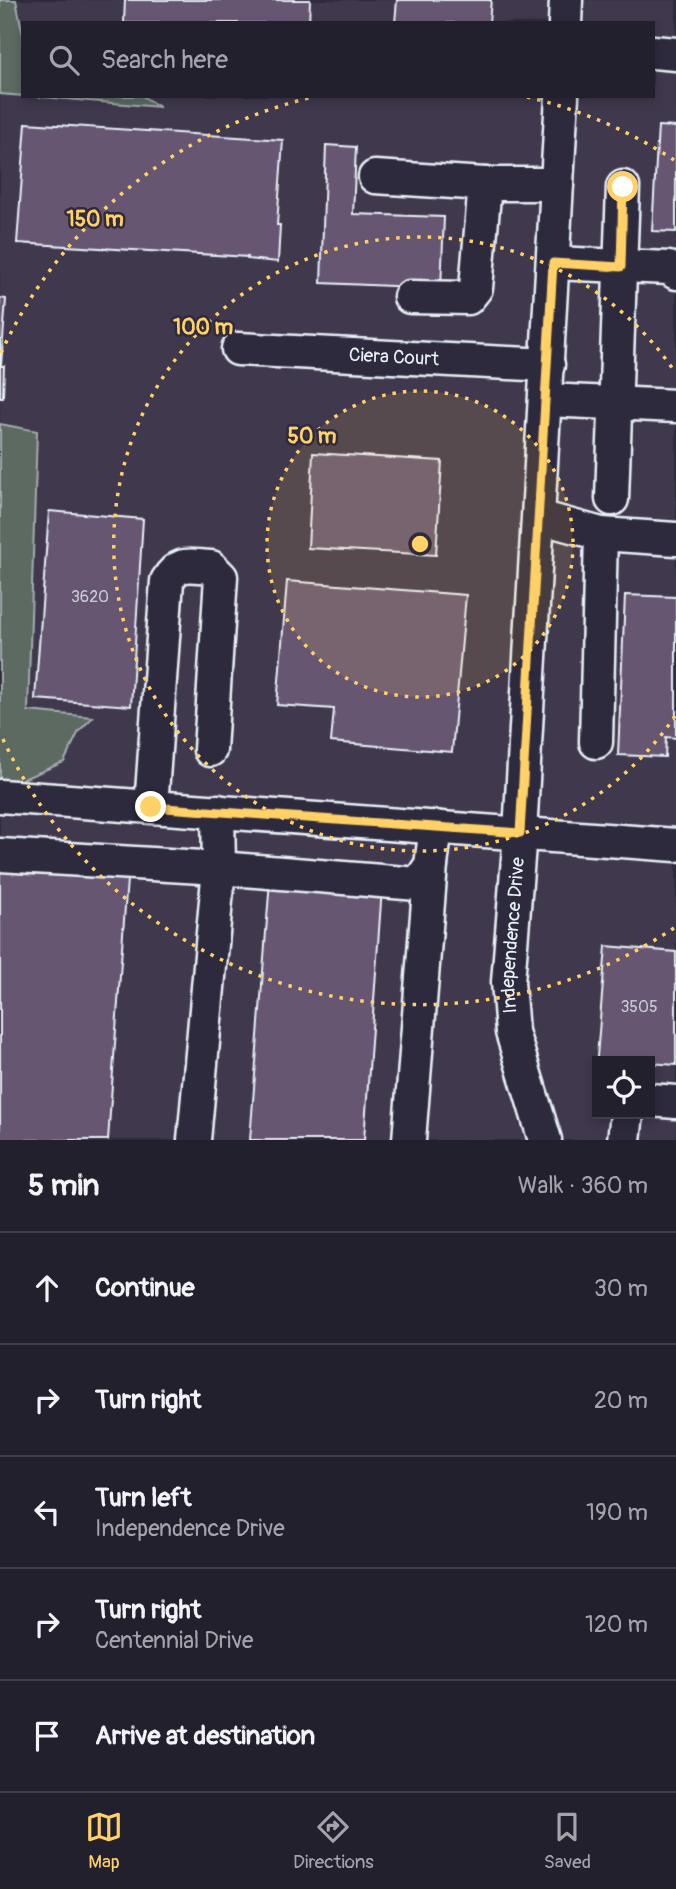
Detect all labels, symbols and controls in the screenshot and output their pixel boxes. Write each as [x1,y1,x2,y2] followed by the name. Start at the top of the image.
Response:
[21,21,655,98] search box
[45,41,83,79] icon: search
[101,44,228,76] text: Search here
[607,171,638,202] route start
[66,206,124,233] text: 150 m
[173,314,233,341] text: 100 m
[348,343,440,371] street label: Ciera Court
[288,423,337,450] text: 50 m
[408,532,432,556] centre of rings
[71,587,109,607] house number: 3620
[135,791,166,822] route end
[496,856,530,1014] street label: Independence Drive
[620,997,658,1017] house number: 3505
[592,1056,655,1119] map controls
[592,1056,655,1119] button: locate
[28,1167,99,1204] text: 5 min
[518,1171,648,1200] text: Walk · 360 m
[28,1269,66,1307] icon: ahead
[95,1272,195,1304] text: Continue
[594,1274,648,1303] text: 30 m
[28,1381,66,1419] icon: right
[95,1384,201,1416] text: Turn right
[594,1386,648,1415] text: 20 m
[95,1482,191,1514] text: Turn left
[28,1493,66,1531] icon: left
[586,1498,648,1527] text: 190 m
[95,1514,285,1543] text: Independence Drive
[95,1594,201,1626] text: Turn right
[28,1605,66,1643] icon: right
[585,1610,648,1639] text: 120 m
[95,1626,253,1655] text: Centennial Drive
[28,1717,66,1755] icon: arrive
[95,1720,315,1752] text: Arrive at destination
[85,1808,123,1874] tab: Map
[293,1808,374,1874] tab: Directions
[544,1808,591,1874] tab: Saved

